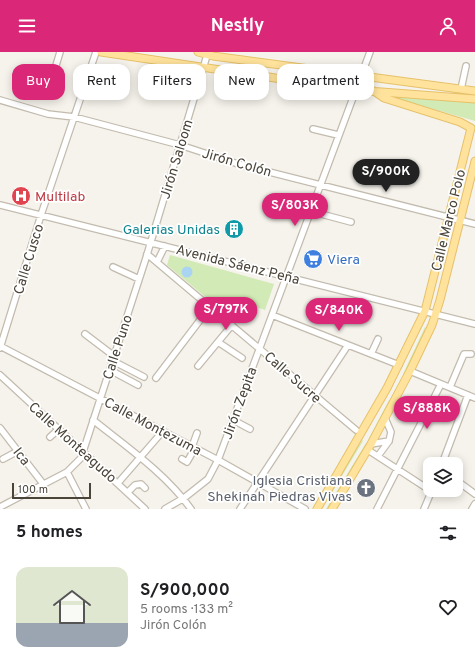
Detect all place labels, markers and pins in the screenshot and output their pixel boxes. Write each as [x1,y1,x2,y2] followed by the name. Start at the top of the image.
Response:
[353,159,419,193] pin: S/900K
[10,185,32,207] hospital icon: Multilab
[35,189,85,206] place label: Multilab
[262,193,328,227] pin: S/803K
[223,218,245,240] building icon: Galerias Unidas
[123,222,220,239] place label: Galerias Unidas
[302,248,324,270] supermarket icon: Viera
[327,252,360,269] place label: Viera
[193,297,259,331] pin: S/797K
[306,298,372,332] pin: S/840K
[394,396,460,430] pin: S/888K
[207,473,352,506] place label: Iglesia Cristiana Shekinah Piedras Vivas
[355,477,377,499] church icon: Iglesia Cristiana Shekinah Piedras Vivas

